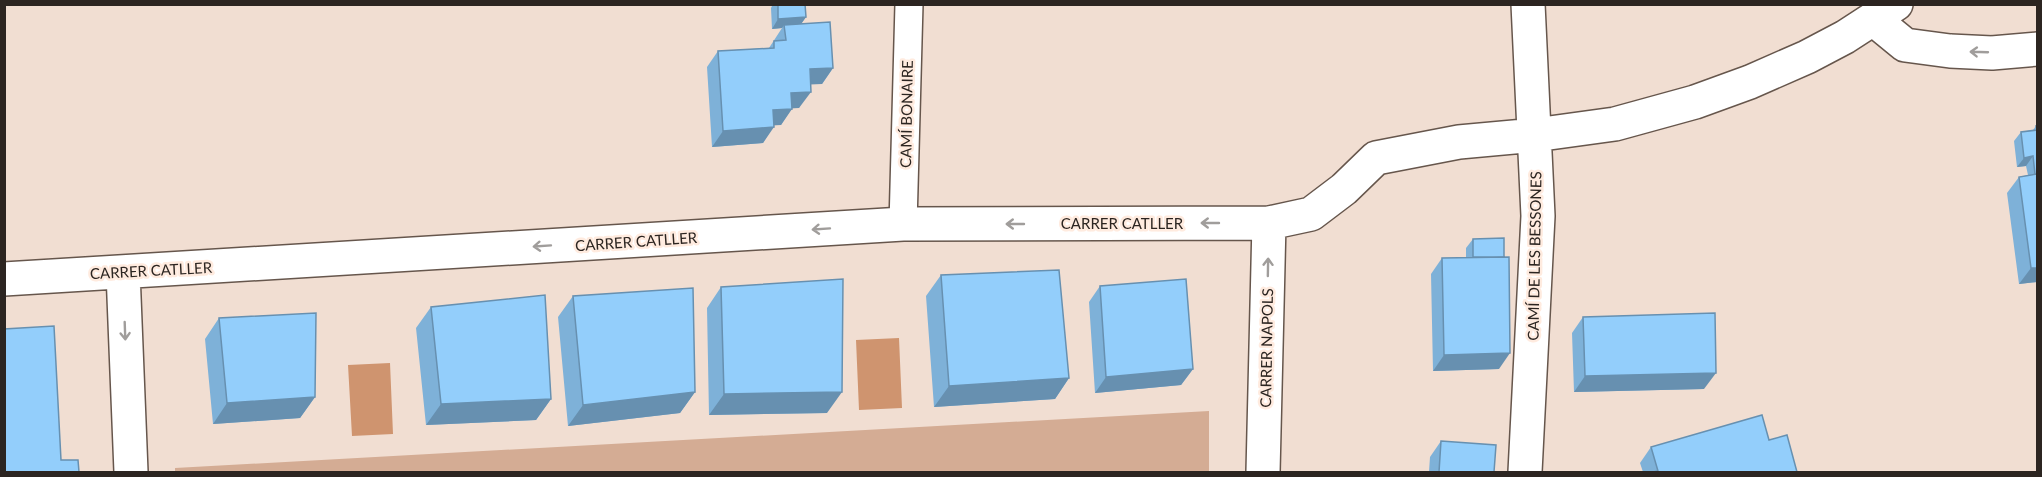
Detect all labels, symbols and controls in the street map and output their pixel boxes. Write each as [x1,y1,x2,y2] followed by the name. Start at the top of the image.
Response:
[1970,47,1990,58] one-way arrow
[896,60,916,168] street label: CAMÍ BONAIRE
[1524,171,1544,341] street label: CAMÍ DE LES BESSONES
[1061,214,1184,232] street label: CARRER CATLLER
[1201,217,1221,229] one-way arrow
[1006,218,1026,230] one-way arrow
[811,224,831,235] one-way arrow
[574,228,698,254] street label: CARRER CATLLER
[533,241,553,252] one-way arrow
[89,258,213,282] street label: CARRER CATLLER
[1262,258,1274,278] one-way arrow
[1256,288,1276,408] street label: CARRER NAPOLS
[120,320,131,340] one-way arrow

